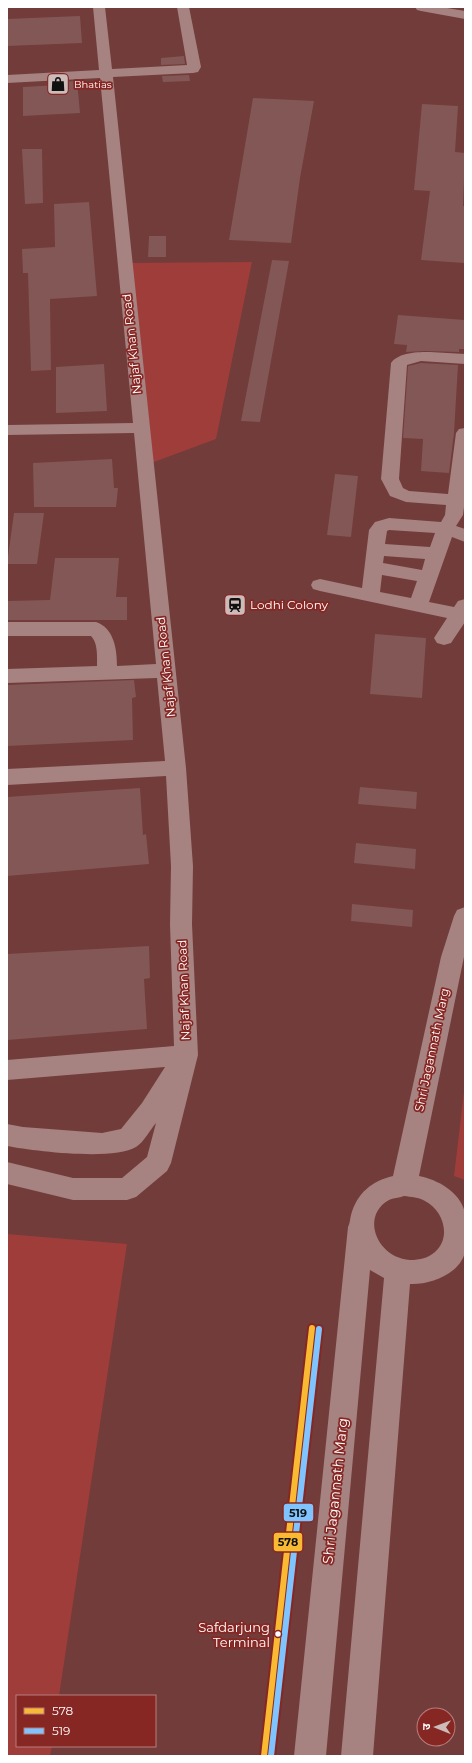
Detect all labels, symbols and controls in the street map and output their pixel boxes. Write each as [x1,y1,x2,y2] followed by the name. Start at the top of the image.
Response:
[45,71,71,97] shop icon: Bhatias
[74,78,112,91] place label: Bhatias
[119,293,144,395] street label: Najaf Khan Road
[222,592,248,618] station icon: Lodhi Colony
[250,597,329,612] place label: Lodhi Colony
[153,616,178,718] street label: Najaf Khan Road
[174,939,193,1041] street label: Najaf Khan Road
[411,987,452,1113] street label: Shri Jagannath Marg
[318,1417,352,1565] street label: Shri Jagannath Marg
[283,1503,314,1522] line badge: 519
[289,1506,307,1520] text: 519
[273,1532,303,1552] line badge: 578
[278,1535,298,1549] text: 578
[198,1619,270,1650] place label: Safdarjung Terminal
[273,1629,283,1639] marker: Safdarjung Terminal
[16,1695,156,1747] legend
[52,1703,73,1718] text: 578
[416,1707,456,1747] north arrow
[52,1723,70,1738] text: 519
[419,1723,433,1730] text: उ

